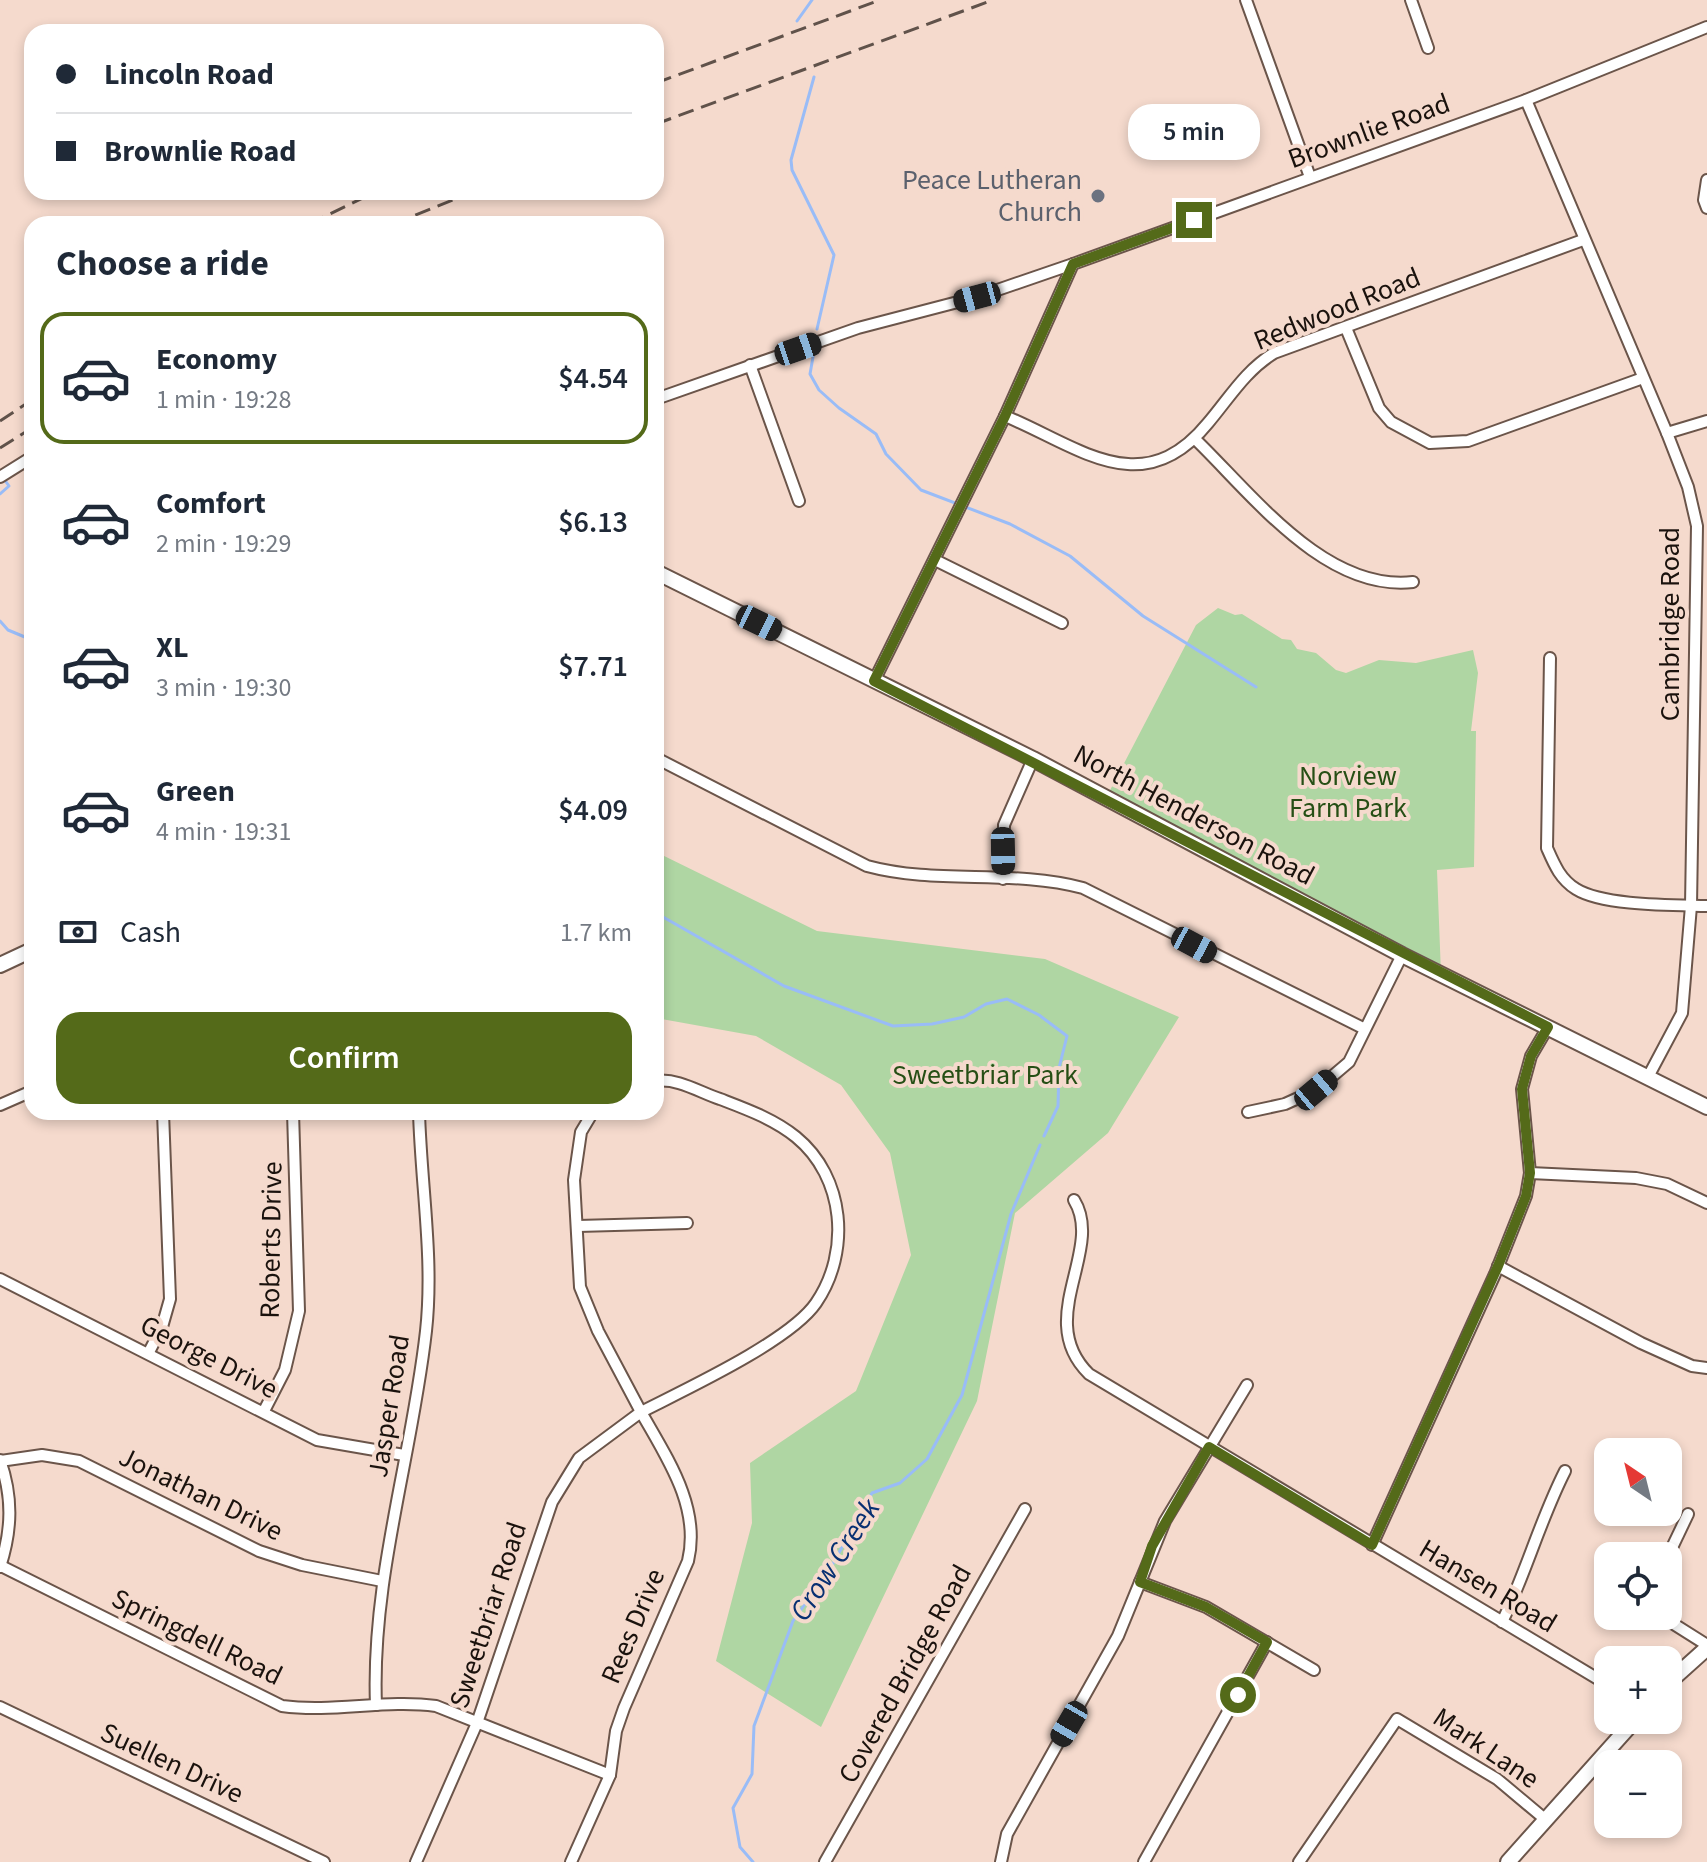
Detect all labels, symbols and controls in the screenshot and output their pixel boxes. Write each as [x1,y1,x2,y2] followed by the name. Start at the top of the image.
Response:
[104,53,274,96] text: Lincoln Road
[1282,83,1456,179] street label: Brownlie Road
[1128,104,1260,160] callout: 5 min
[1163,113,1225,150] text: 5 min
[104,130,296,173] text: Brownlie Road
[902,160,1082,232] place label: Peace Lutheran Church
[1089,187,1107,205] marker: Peace Lutheran Church
[1176,202,1212,238] route end
[56,238,269,289] text: Choose a ride
[1248,257,1426,361] street label: Redwood Road
[951,279,1003,315] car
[771,330,825,368] car
[156,338,277,381] text: Economy
[60,342,132,414] icon: car
[558,357,628,400] text: $4.54
[156,381,291,418] text: 1 min · 19:28
[156,482,266,525] text: Comfort
[60,486,132,558] icon: car
[558,501,628,544] text: $6.13
[156,525,291,562] text: 2 min · 19:29
[1650,527,1690,721] street label: Cambridge Road
[732,602,786,644] car
[156,626,189,669] text: XL
[60,630,132,702] icon: car
[558,645,628,688] text: $7.71
[156,669,291,706] text: 3 min · 19:30
[1066,734,1322,896] street label: North Henderson Road
[1289,756,1407,828] park label: Norview Farm Park
[156,770,235,813] text: Green
[60,774,132,846] icon: car
[558,789,628,832] text: $4.09
[156,813,291,850] text: 4 min · 19:31
[991,827,1015,875] car
[56,910,100,954] icon: cash
[120,911,181,954] text: Cash
[560,914,632,951] text: 1.7 km
[1167,923,1221,967] car
[56,1012,632,1104] button: Confirm
[892,1055,1078,1095] park label: Sweetbriar Park
[1290,1065,1342,1115] car
[250,1161,292,1319] street label: Roberts Drive
[133,1305,285,1409] street label: George Drive
[358,1332,420,1480] street label: Jasper Road
[112,1437,290,1551] street label: Jonathan Drive
[1594,1438,1682,1526] north arrow
[1594,1438,1682,1838] map controls
[779,1490,891,1630] water label: Crow Creek
[439,1517,537,1713] street label: Sweetbriar Road
[1412,1529,1564,1643] street label: Hansen Road
[1594,1542,1682,1630] button: locate
[828,1557,982,1791] street label: Covered Bridge Road
[591,1562,675,1690] street label: Rees Drive
[105,1578,289,1696] street label: Springdell Road
[1594,1646,1682,1734] button: +
[1220,1677,1256,1713] route start
[1047,1697,1091,1751] car
[1425,1698,1547,1798] street label: Mark Lane
[94,1712,250,1814] street label: Suellen Drive
[1594,1750,1682,1838] button: −

